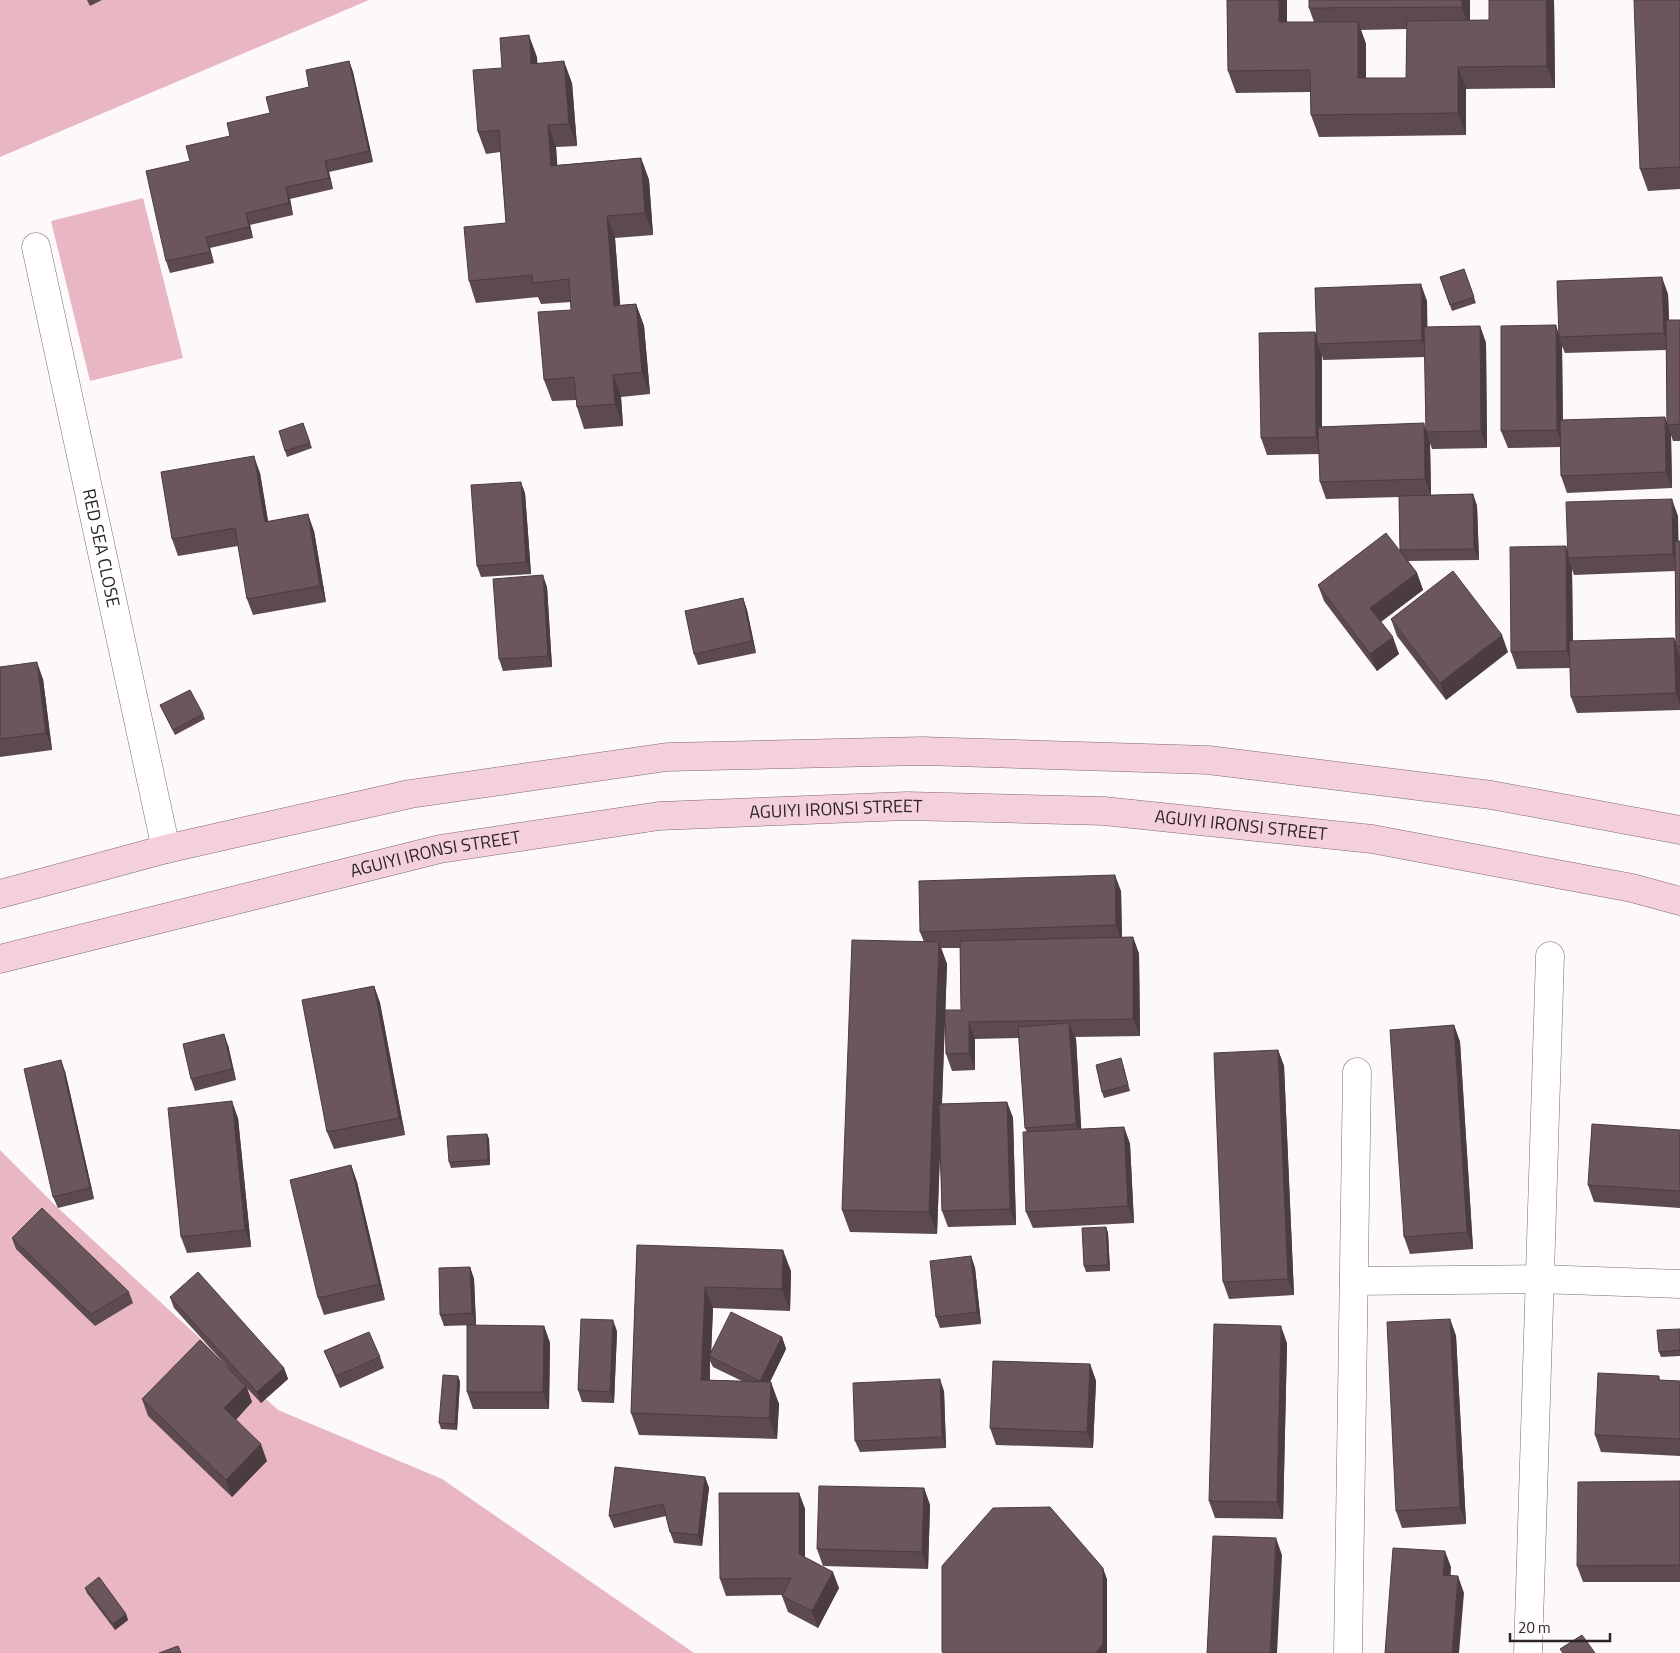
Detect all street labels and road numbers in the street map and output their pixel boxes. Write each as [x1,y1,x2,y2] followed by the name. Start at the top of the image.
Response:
[76,486,127,610] street label: RED SEA CLOSE
[749,792,923,825] street label: AGUIYI IRONSI STREET
[1153,802,1329,847] street label: AGUIYI IRONSI STREET
[347,823,523,884] street label: AGUIYI IRONSI STREET

